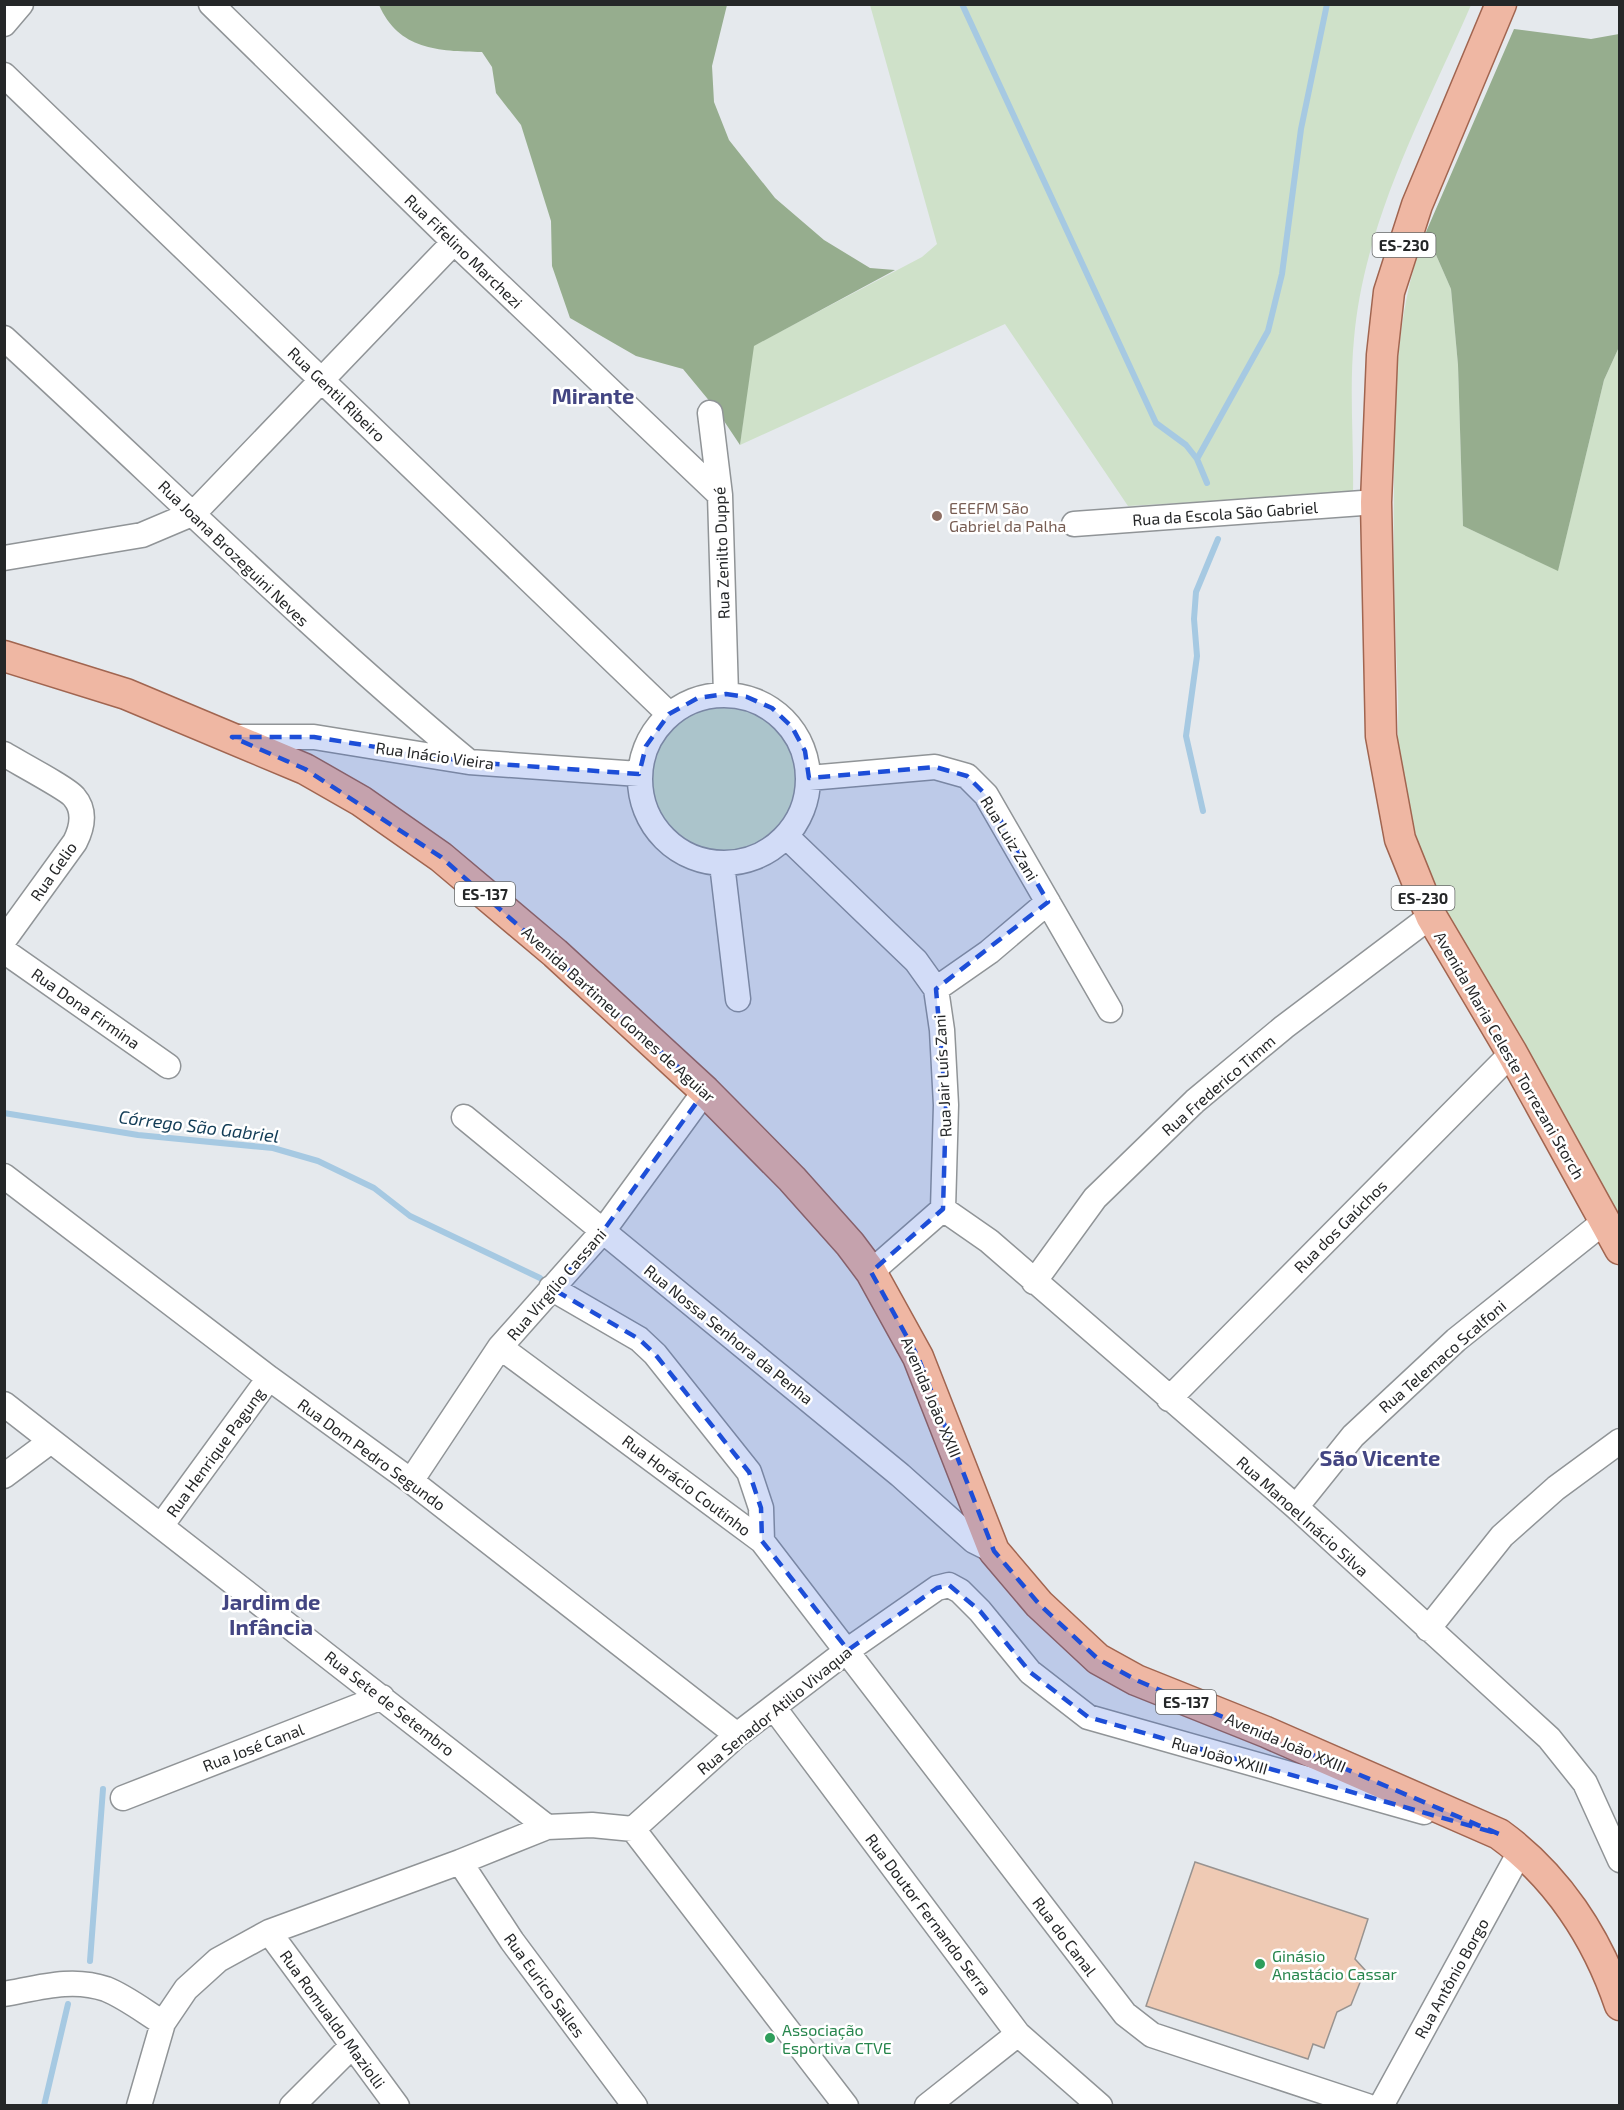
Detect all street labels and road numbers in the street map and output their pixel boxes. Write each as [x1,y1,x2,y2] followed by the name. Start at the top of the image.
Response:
[401,190,527,312] street label: Rua Fifelino Marchezi
[1372,233,1436,257] road number: ES-230
[284,343,390,445] street label: Rua Gentil Ribeiro
[155,476,313,630] street label: Rua Joana Brozeguini Neves
[709,486,733,620] street label: Rua Zenilto Duppé
[1132,497,1319,529] street label: Rua da Escola São Gabriel
[375,737,495,773] street label: Rua Inácio Vieira
[977,792,1043,884] street label: Rua Luiz Zani
[26,838,80,904] street label: Rua Gelio
[455,882,515,906] road number: ES-137
[1392,886,1454,910] road number: ES-230
[518,922,720,1106] street label: Avenida Bartimeu Gomes de Aguiar
[1431,928,1589,1182] street label: Avenida Maria Celeste Torrezani Storch
[28,964,144,1052] street label: Rua Dona Firmina
[929,1014,955,1138] street label: Rua Jair Luís Zani
[1157,1031,1279,1139] street label: Rua Frederico Timm
[1290,1176,1390,1276] street label: Rua dos Gaúchos
[502,1224,610,1344] street label: Rua Virgílio Cassani
[641,1260,817,1408] street label: Rua Nossa Senhora da Penha
[1375,1296,1509,1416] street label: Rua Telemaco Scalfoni
[898,1334,966,1460] street label: Avenida João XXIII
[162,1384,268,1520] street label: Rua Henrique Pagung
[294,1394,450,1514] street label: Rua Dom Pedro Segundo
[619,1431,755,1539] street label: Rua Horácio Coutinho
[1233,1452,1373,1580] street label: Rua Manoel Inácio Silva
[693,1642,855,1778] street label: Rua Senador Atilio Vivaqua
[321,1647,459,1759] street label: Rua Sete de Setembro
[1156,1690,1216,1714] road number: ES-137
[1223,1708,1349,1776] street label: Avenida João XXIII
[200,1719,306,1775] street label: Rua José Canal
[1170,1732,1270,1778] street label: Rua João XXIII
[862,1830,996,1998] street label: Rua Doutor Fernando Serra
[1029,1893,1101,1979] street label: Rua do Canal
[1410,1915,1492,2041] street label: Rua Antônio Borgo
[501,1929,589,2041] street label: Rua Eurico Salles
[276,1946,390,2092] street label: Rua Romualdo Maziolli

